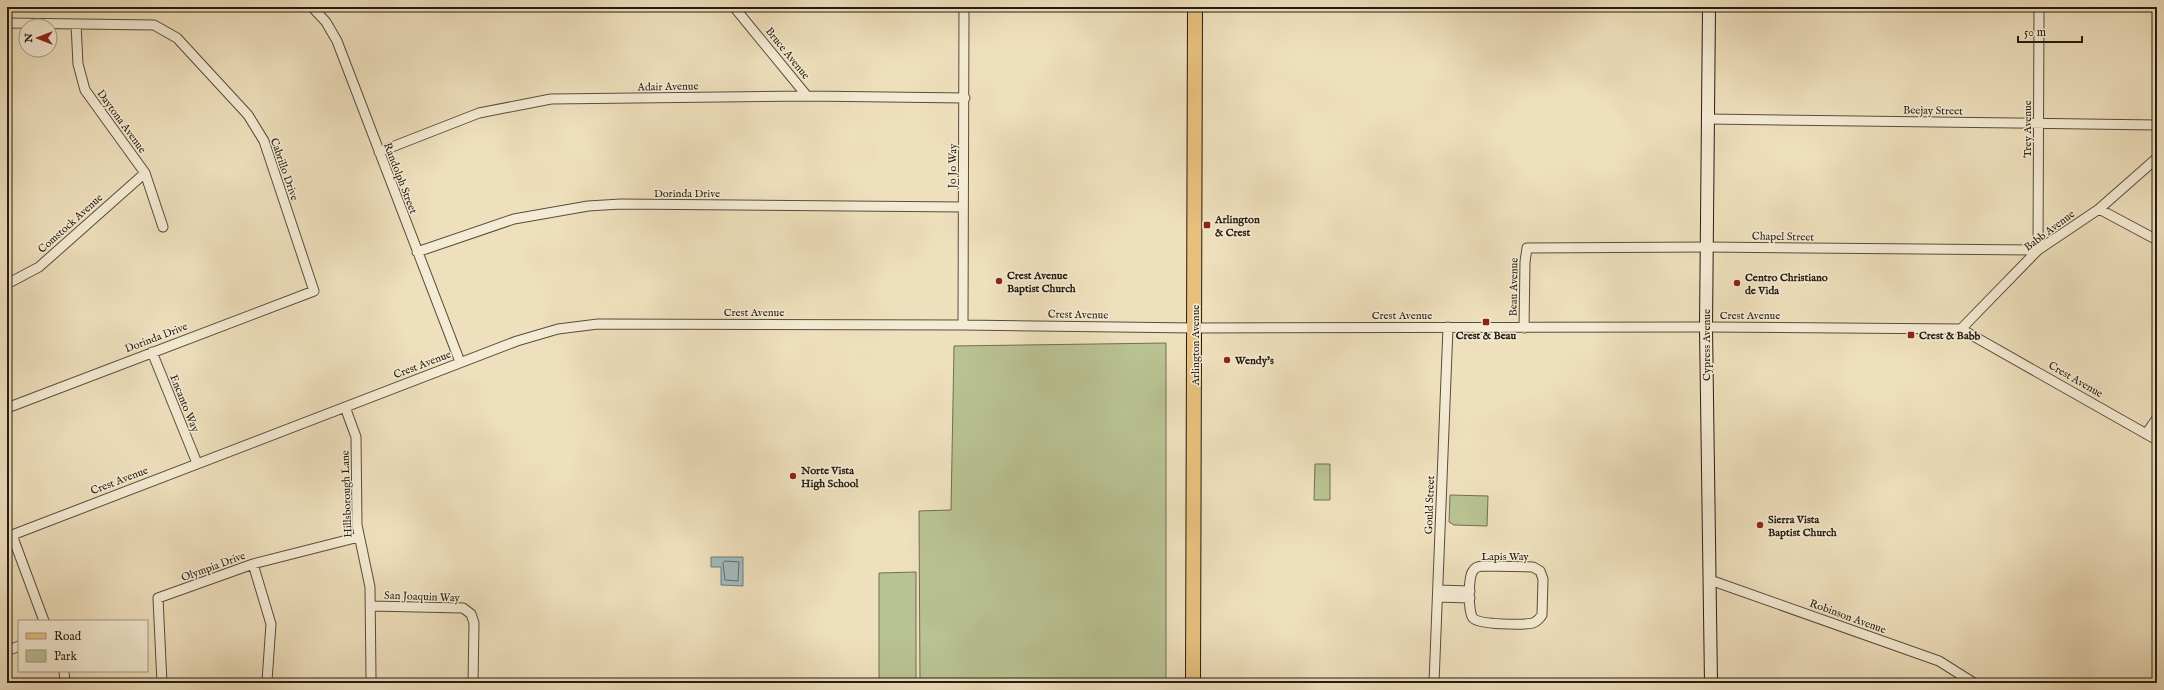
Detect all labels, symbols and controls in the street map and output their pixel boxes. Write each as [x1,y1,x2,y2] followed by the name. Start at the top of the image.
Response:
[18,18,58,58] north arrow
[2018,18,2082,44] scale bar
[762,25,812,82] street label: Bruce Avenue
[2024,25,2046,40] text: 50 m
[22,33,36,44] text: N
[636,79,699,95] street label: Adair Avenue
[93,87,149,156] street label: Daytona Avenue
[2021,100,2035,158] street label: Trey Avenue
[1903,103,1963,119] street label: Beejay Street
[267,136,301,203] street label: Cabrillo Drive
[380,141,420,216] street label: Randolph Street
[946,143,960,191] street label: Jo Jo Way
[654,187,720,201] street label: Dorinda Drive
[35,191,106,257] street label: Comstock Avenue
[2022,207,2078,254] street label: Babb Avenue
[1214,213,1260,240] place label: Arlington & Crest
[1202,220,1212,230] marker: Arlington & Crest
[1752,229,1814,245] street label: Chapel Street
[1506,257,1522,317] street label: Beau Avenue
[1007,269,1076,296] place label: Crest Avenue Baptist Church
[1745,271,1828,298] place label: Centro Christiano de Vida
[994,276,1004,286] marker: Crest Avenue Baptist Church
[1732,278,1742,288] marker: Centro Christiano de Vida
[1189,305,1203,386] street label: Arlington Avenue
[724,306,784,320] street label: Crest Avenue
[1048,307,1108,323] street label: Crest Avenue
[1372,309,1432,323] street label: Crest Avenue
[1700,309,1714,381] street label: Cypress Avenue
[1720,309,1780,323] street label: Crest Avenue
[1481,317,1491,327] marker: Crest & Beau
[123,320,190,356] street label: Dorinda Drive
[1456,329,1516,343] place label: Crest & Beau
[1919,329,1981,343] place label: Crest & Babb
[1906,330,1916,340] marker: Crest & Babb
[392,348,453,382] street label: Crest Avenue
[1234,354,1274,368] place label: Wendy's
[1222,355,1232,365] marker: Wendy's
[2046,359,2105,401] street label: Crest Avenue
[166,373,202,435] street label: Encanto Way
[338,450,356,538] street label: Hillsborough Lane
[89,464,150,498] street label: Crest Avenue
[800,464,860,491] place label: Norte Vista High School
[788,471,798,481] marker: Norte Vista High School
[1422,475,1438,535] street label: Gould Street
[1768,513,1837,540] place label: Sierra Vista Baptist Church
[1755,520,1765,530] marker: Sierra Vista Baptist Church
[179,549,247,585] street label: Olympia Drive
[1481,550,1529,564] street label: Lapis Way
[384,589,461,605] street label: San Joaquin Way
[1807,597,1888,637] street label: Robinson Avenue
[18,620,148,672] legend
[54,629,82,644] text: Road
[54,649,77,664] text: Park

